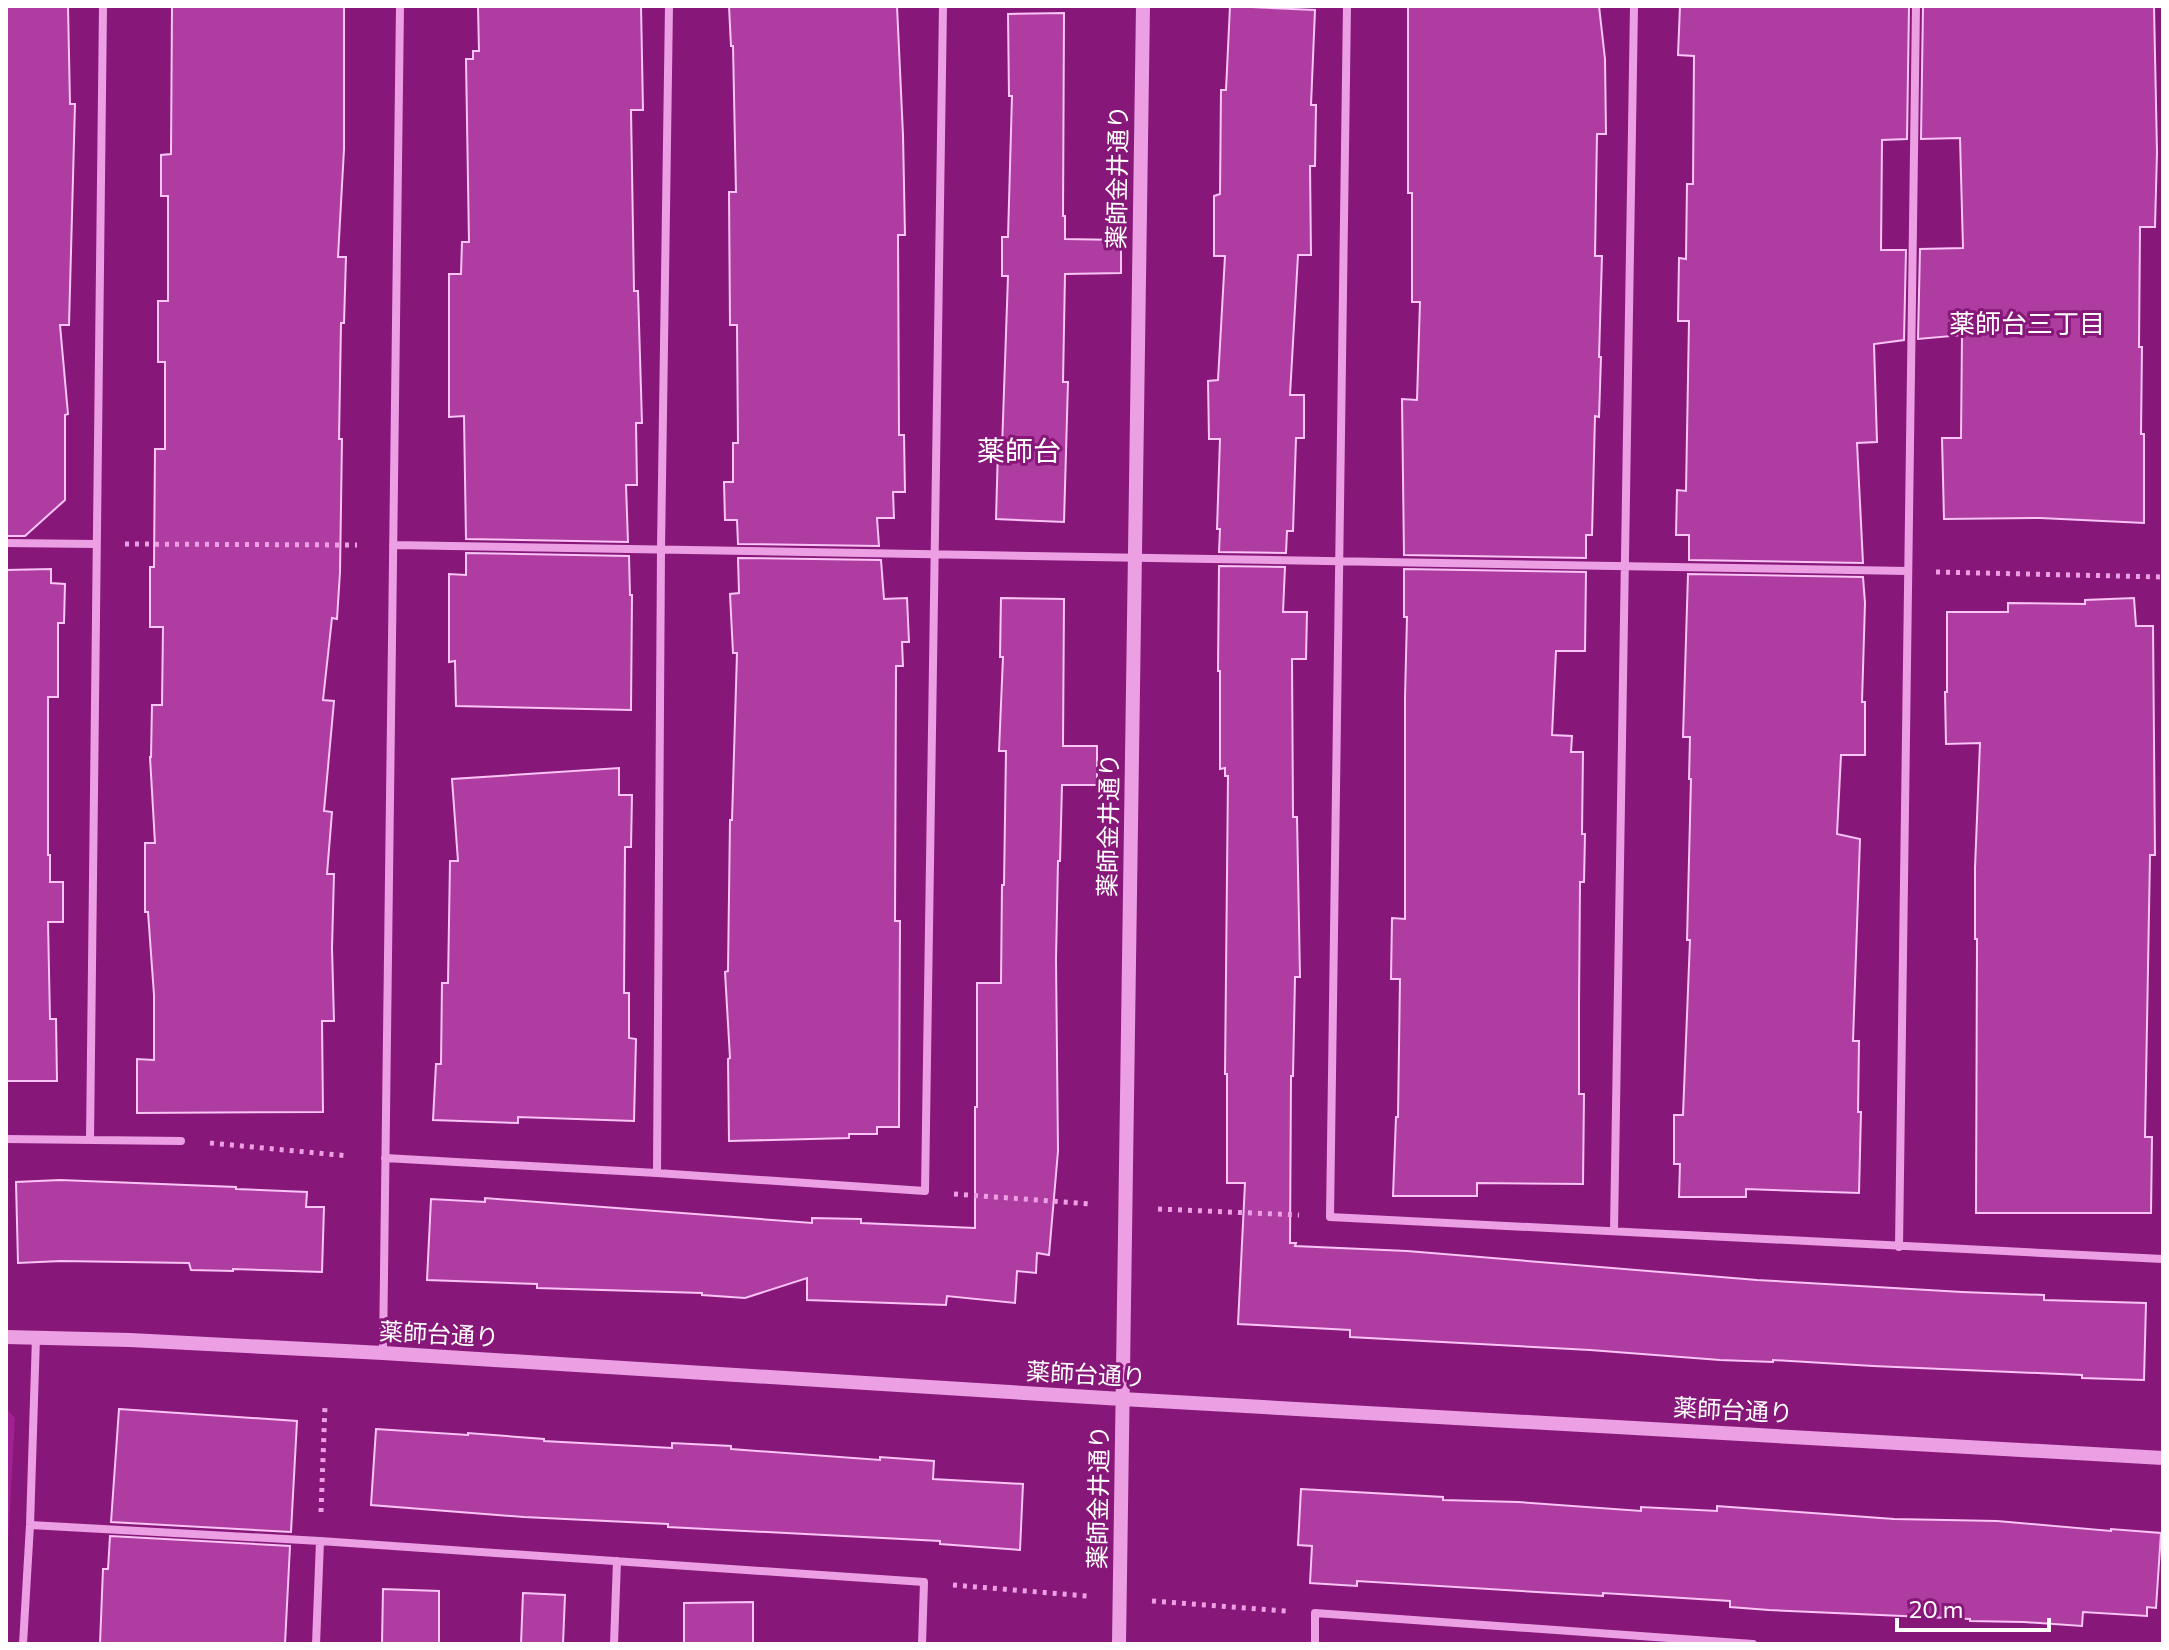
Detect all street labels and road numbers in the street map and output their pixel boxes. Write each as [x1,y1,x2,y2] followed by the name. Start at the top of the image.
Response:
[1101,105,1132,249] street label: 薬師金井通り
[1092,753,1123,897] street label: 薬師金井通り
[378,1316,500,1351] street label: 薬師台通り
[1025,1356,1147,1391] street label: 薬師台通り
[1672,1392,1794,1427] street label: 薬師台通り
[1082,1425,1113,1569] street label: 薬師金井通り

